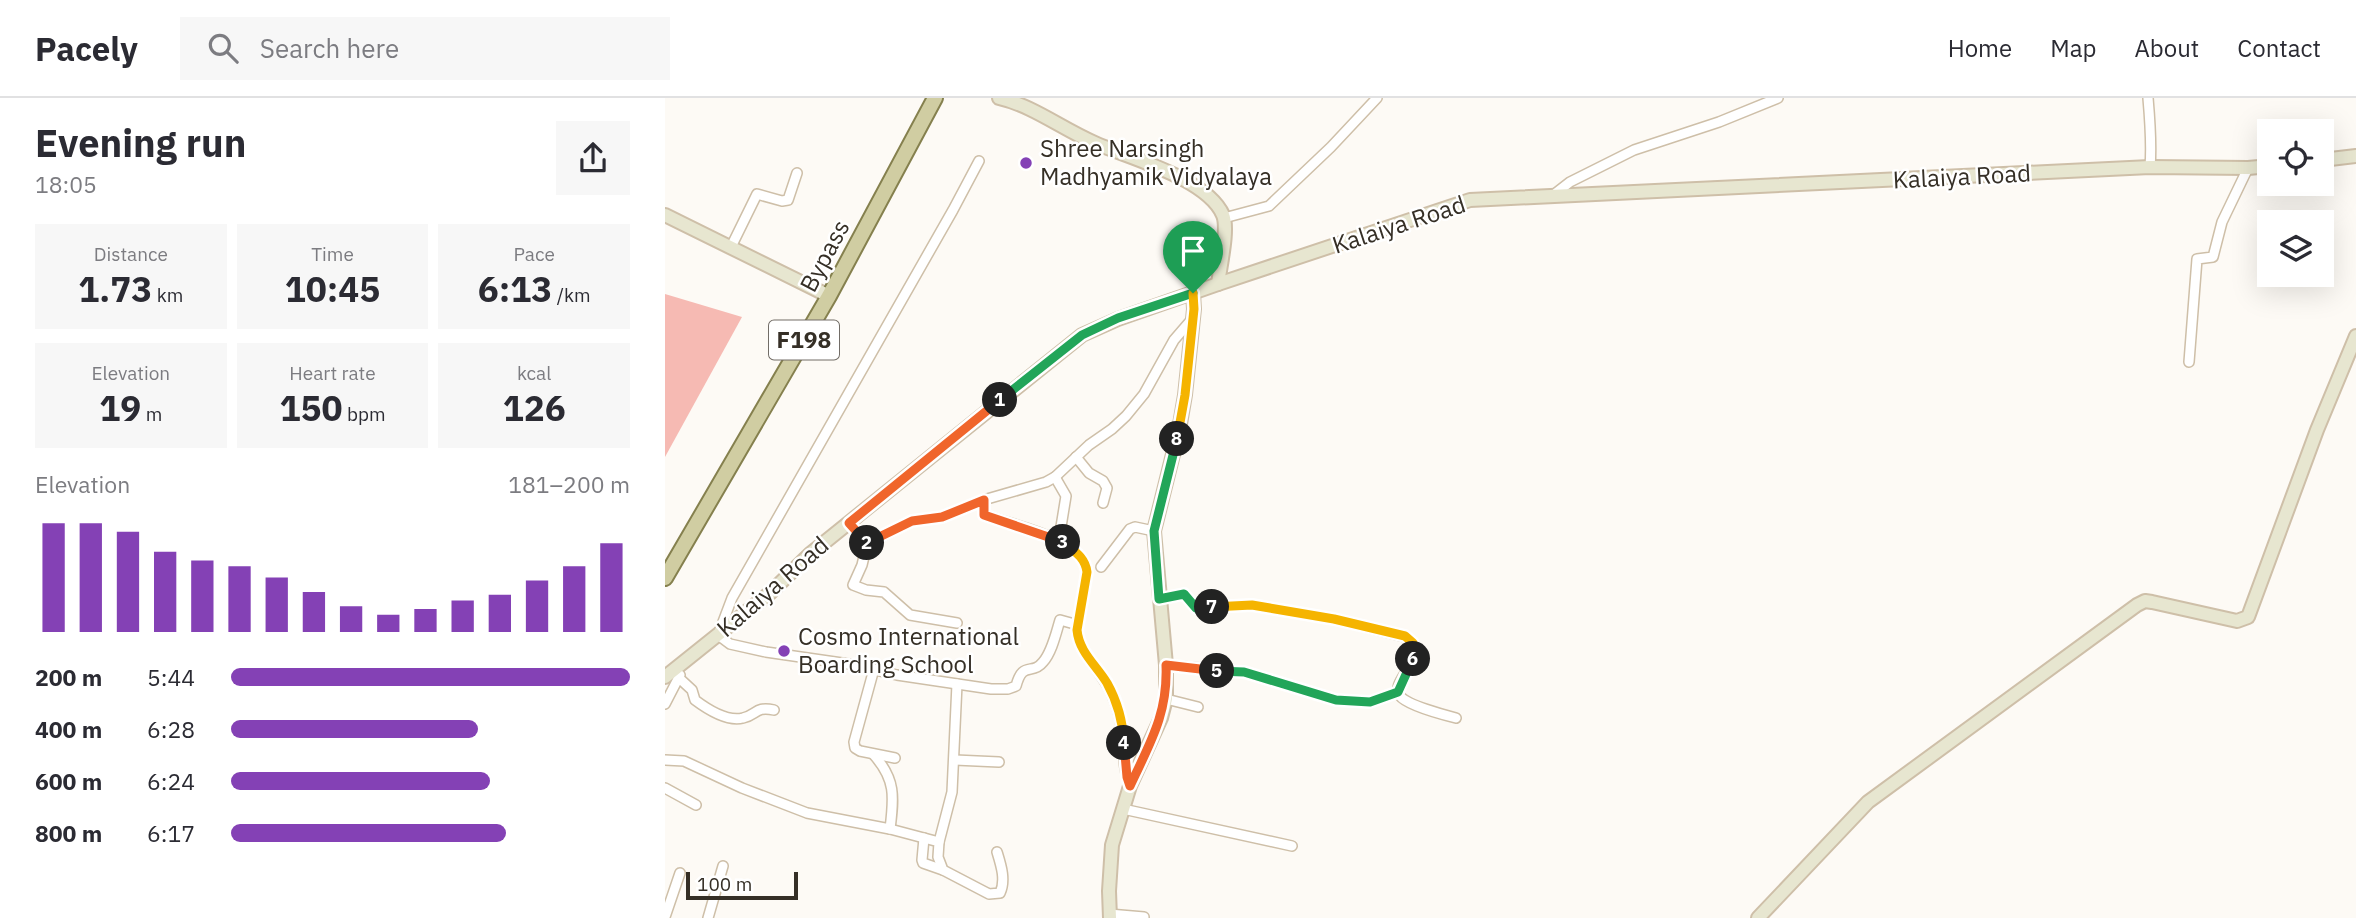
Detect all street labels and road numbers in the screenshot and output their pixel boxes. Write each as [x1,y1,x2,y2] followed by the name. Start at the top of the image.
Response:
[1892,156,2032,196] street label: Kalaiya Road
[1328,187,1469,261] street label: Kalaiya Road
[792,214,856,297] street label: Bypass
[769,320,839,360] road number: F198
[710,529,835,644] street label: Kalaiya Road

